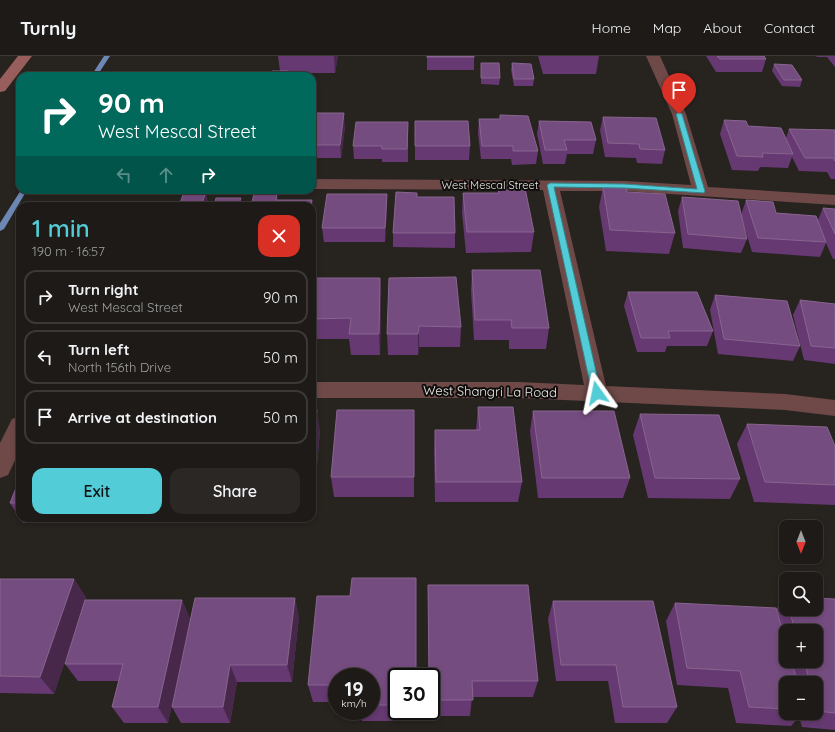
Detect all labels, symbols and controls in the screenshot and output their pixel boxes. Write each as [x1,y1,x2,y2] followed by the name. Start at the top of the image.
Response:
[20,16,76,40] text: Turnly
[592,19,631,37] text: Home
[653,19,681,37] text: Map
[703,19,742,37] text: About
[764,19,815,37] text: Contact
[662,73,696,114] pin
[668,79,690,101] icon: arrive
[98,85,165,120] text: 90 m
[32,88,84,140] icon: right
[98,120,257,143] text: West Mescal Street
[113,164,135,186] icon: left
[155,164,177,186] icon: ahead
[197,164,219,186] icon: right
[442,178,539,192] street label: West Mescal Street
[32,213,90,243] text: 1 min
[258,215,300,257] button: close
[32,243,105,259] text: 190 m · 16:57
[68,280,139,299] text: Turn right
[34,286,56,308] icon: right
[263,288,298,307] text: 90 m
[68,299,183,315] text: West Mescal Street
[68,340,130,359] text: Turn left
[34,346,56,368] icon: left
[263,348,298,367] text: 50 m
[68,359,171,375] text: North 156th Drive
[576,372,618,414] position arrow
[423,382,557,400] street label: West Shangri La Road
[34,406,56,428] icon: arrive
[68,408,217,427] text: Arrive at destination
[263,408,298,427] text: 50 m
[32,468,162,514] button: Exit
[170,468,300,514] button: Share
[779,520,823,564] north arrow
[779,520,823,720] map controls
[779,572,823,616] button: search
[779,624,823,668] button: +
[388,668,440,720] speed limit sign: 30
[344,676,364,701] text: 19
[779,676,823,720] button: −
[341,697,367,710] text: km/h

